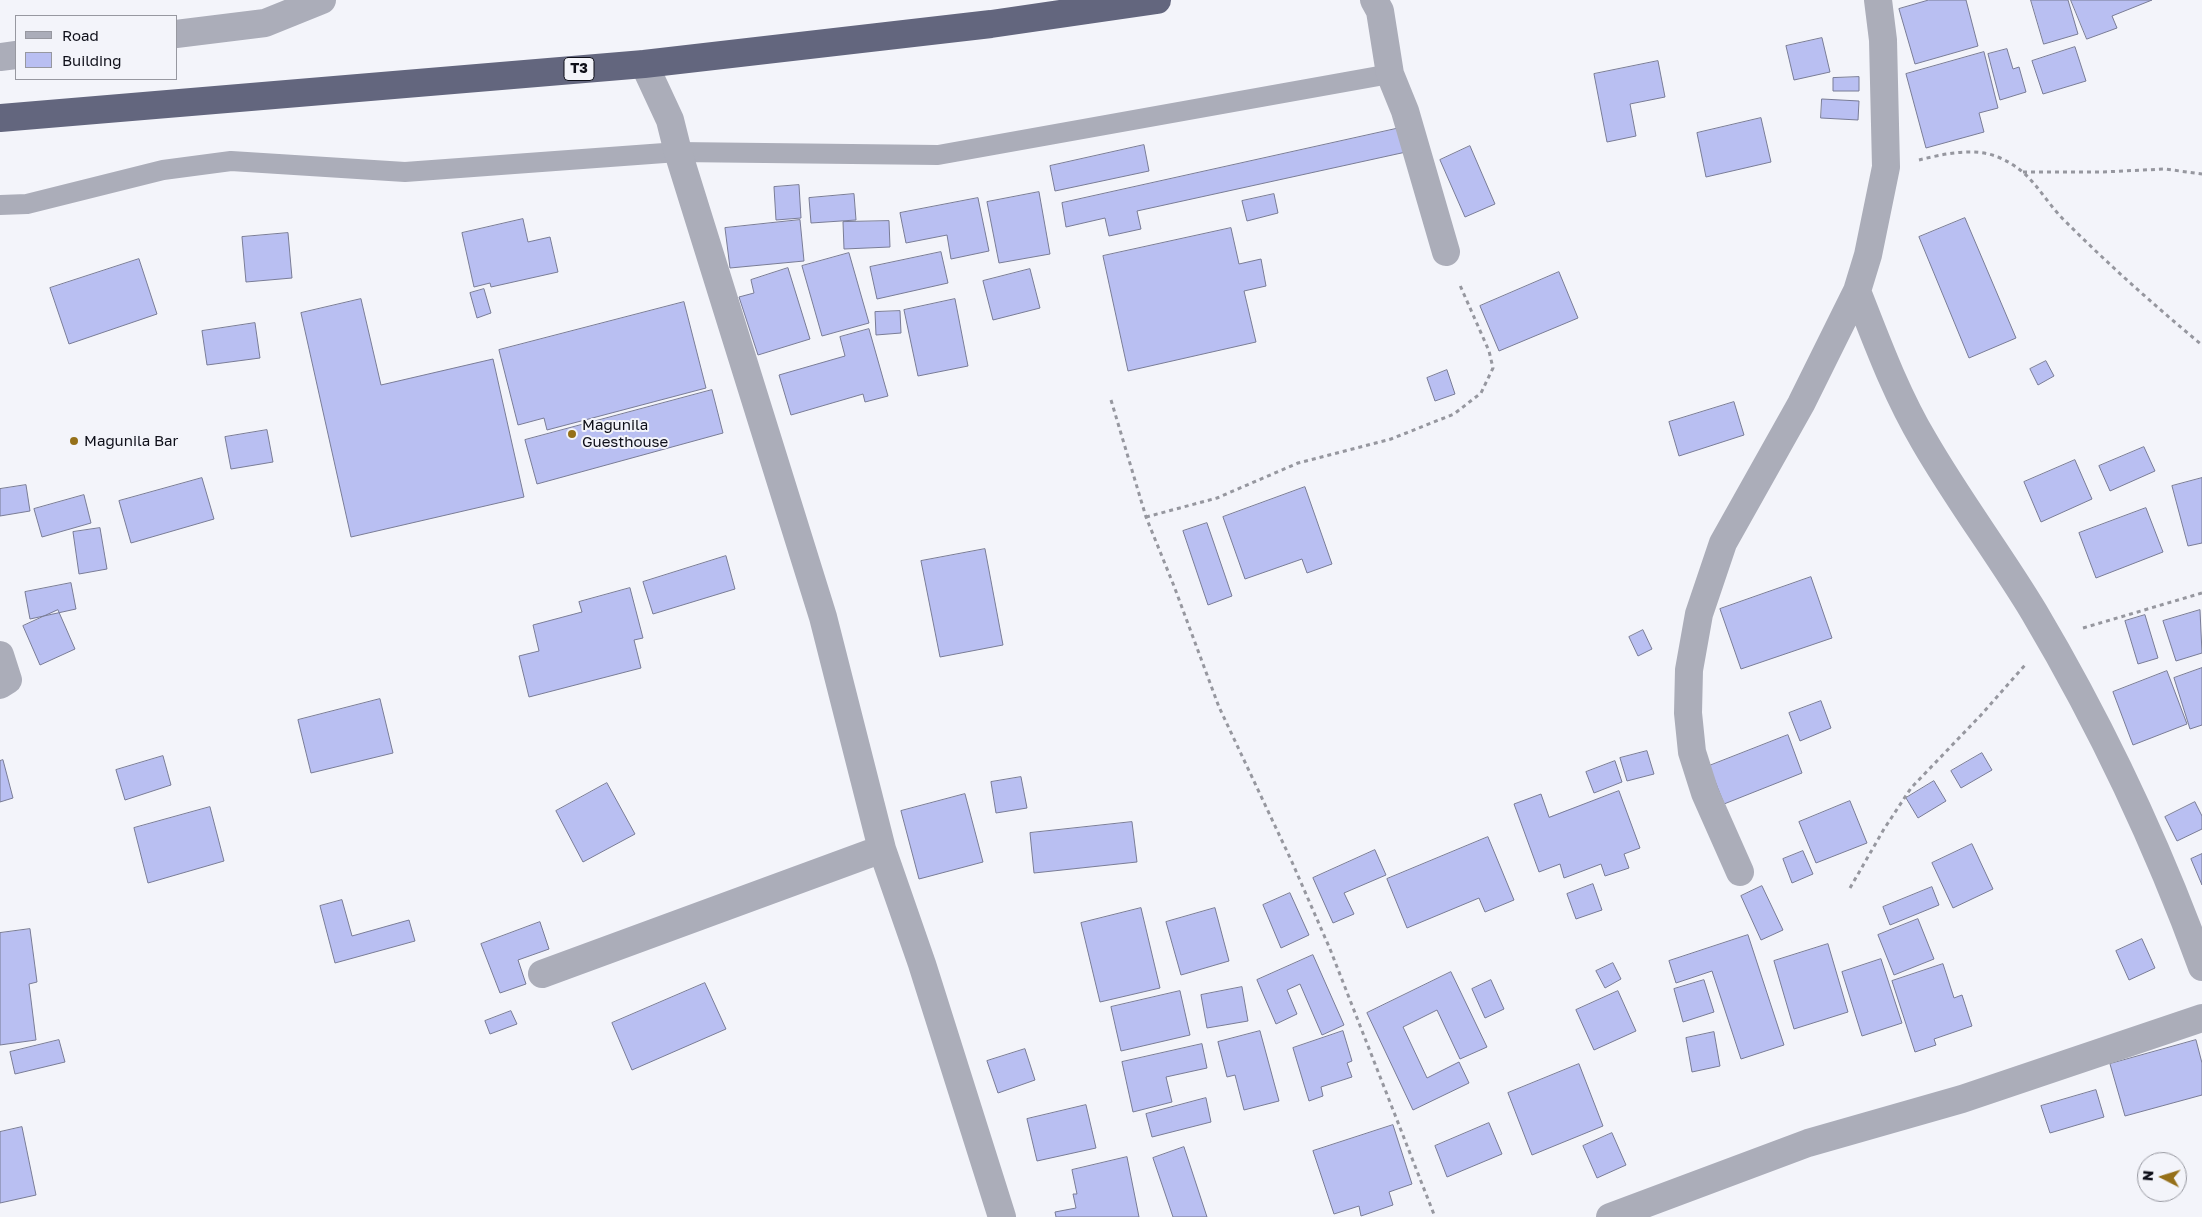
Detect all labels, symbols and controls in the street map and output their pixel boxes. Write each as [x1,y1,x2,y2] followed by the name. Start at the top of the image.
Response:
[15,15,178,80] legend
[62,26,99,44] text: Road
[62,51,122,69] text: Building
[564,58,594,80] road number: T3
[582,416,668,451] place label: Magunila Guesthouse
[566,428,578,440] marker: Magunila Guesthouse
[84,432,178,450] place label: Magunila Bar
[68,435,80,447] marker: Magunila Bar
[2137,1152,2187,1202] north arrow
[2139,1170,2156,1182] text: N

